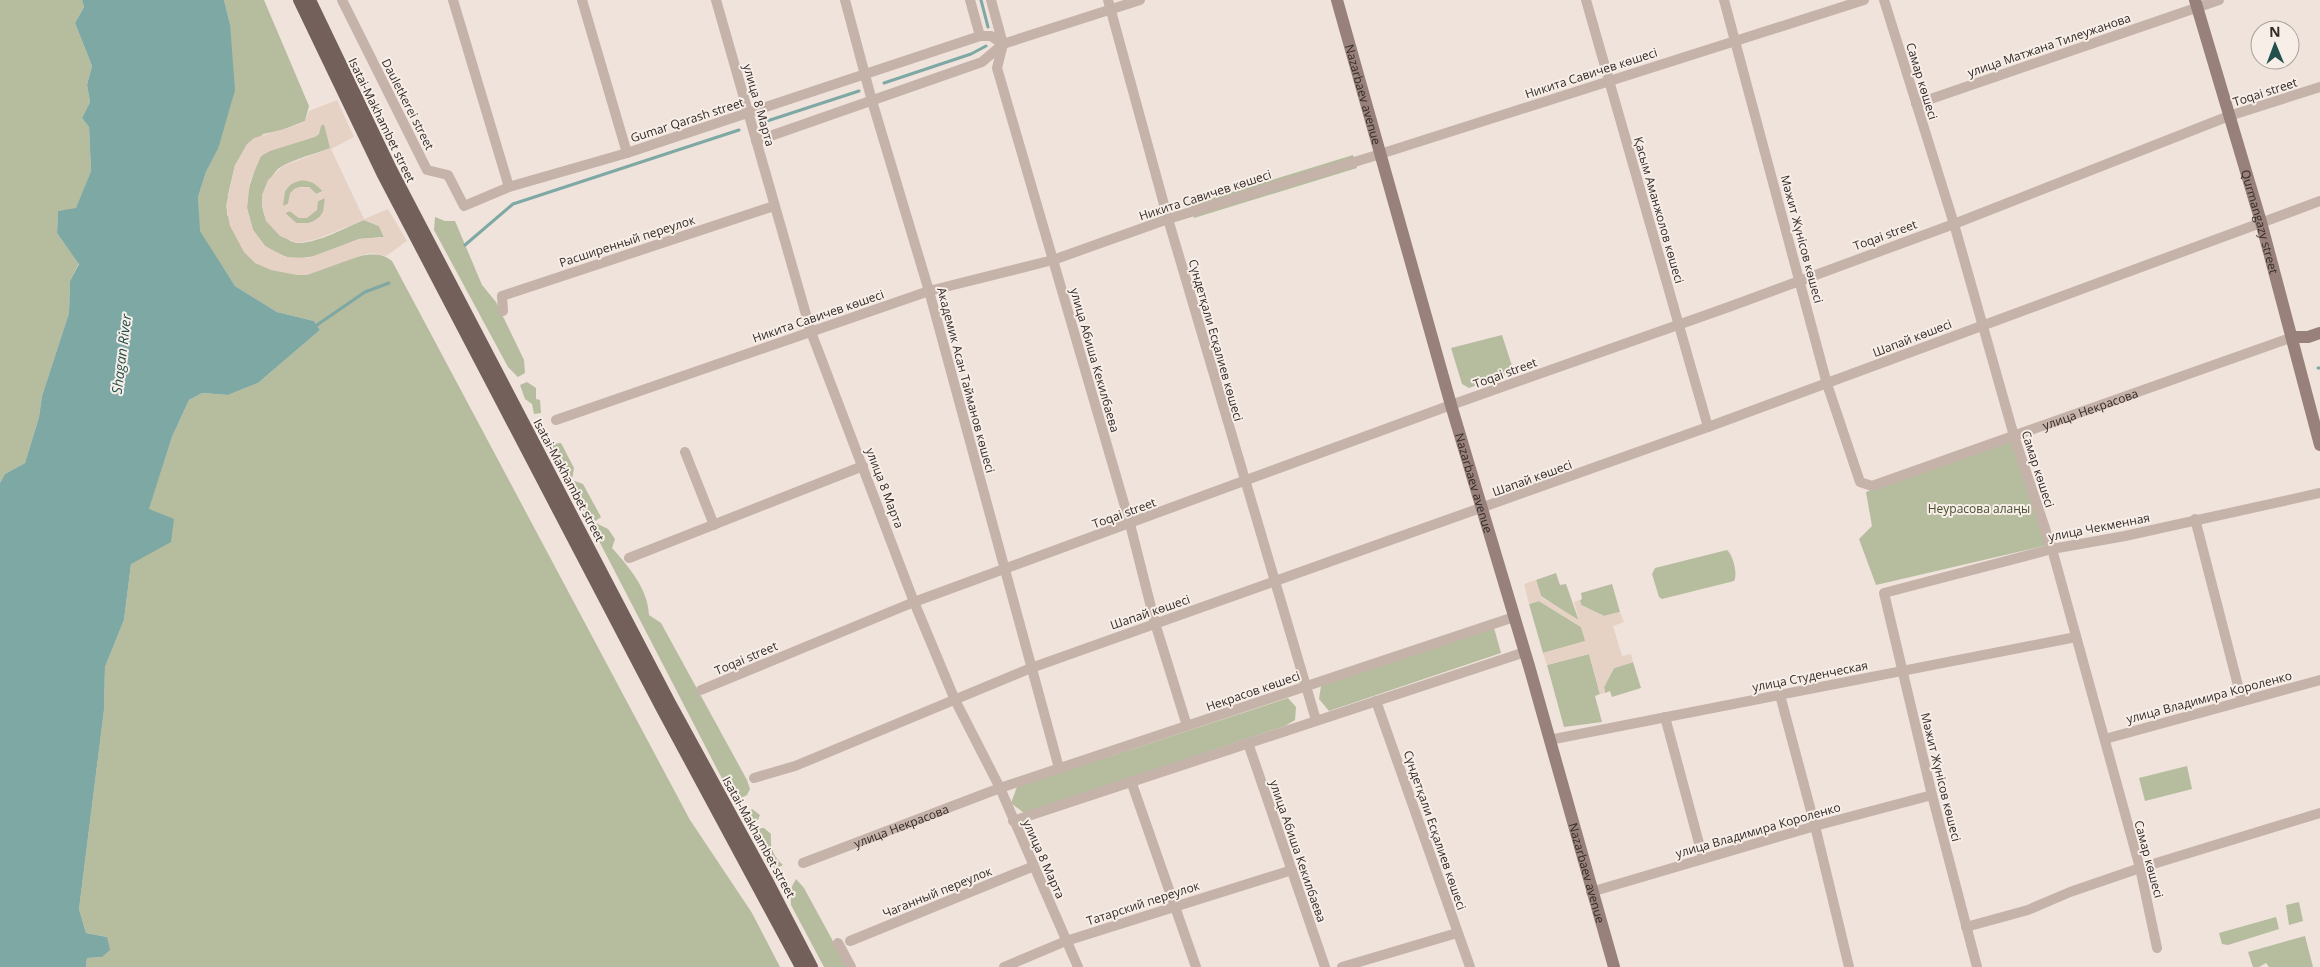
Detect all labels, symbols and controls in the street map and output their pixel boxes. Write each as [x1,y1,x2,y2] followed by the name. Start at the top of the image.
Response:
[1965,9,2133,81] street label: улица Матжана Тилеужанова
[2250,20,2300,70] north arrow
[2269,22,2281,41] text: N
[1902,40,1942,122] street label: Самар көшесі
[1341,42,1386,147] street label: Nazarbaev avenue
[1523,44,1659,102] street label: Никита Савичев көшесі
[344,55,420,185] street label: Isatai-Makhambet street
[378,55,438,153] street label: Dauletkerei street
[739,62,779,148] street label: улица 8 Марта
[2231,74,2299,110] street label: Toqai street
[628,94,746,146] street label: Gumar Qarash street
[1630,135,1688,285] street label: Қасым Аманжолов көшесі
[1137,166,1273,224] street label: Никита Савичев көшесі
[2237,168,2283,276] street label: Qurmangazy street
[1777,173,1827,305] street label: Мәжит Жүнісов көшесі
[557,211,698,271] street label: Расширенный переулок
[1851,216,1919,254] street label: Toqai street
[1185,257,1247,423] street label: Сүндетқали Есқалиев көшесі
[750,285,886,347] street label: Никита Савичев көшесі
[933,285,999,475] street label: Академик Асан Тайманов көшесі
[1066,286,1124,434] street label: улица Абиша Кекилбаева
[107,312,135,395] water label: Shagan River
[1870,315,1954,361] street label: Шапай көшесі
[1471,354,1539,392] street label: Toqai street
[2040,384,2140,434] street label: улица Некрасова
[529,416,609,544] street label: Isatai-Makhambet street
[2018,428,2058,510] street label: Самар көшесі
[1451,431,1497,535] street label: Nazarbaev avenue
[862,445,908,531] street label: улица 8 Марта
[1490,456,1574,500] street label: Шапай көшесі
[1090,494,1158,532] street label: Toqai street
[1928,500,2030,517] park label: Неурасова алаңы
[2047,509,2151,545] street label: улица Чекменная
[1108,590,1192,634] street label: Шапай көшесі
[712,637,780,679] street label: Toqai street
[1751,656,1869,696] street label: улица Студенческая
[1204,667,1302,715] street label: Некрасов көшесі
[2124,667,2294,727] street label: улица Владимира Короленко
[1917,711,1965,843] street label: Мәжит Жүнісов көшесі
[1400,748,1470,912] street label: Сүндетқали Есқалиев көшесі
[718,773,800,901] street label: Isatai-Makhambet street
[1266,778,1330,924] street label: улица Абиша Кекилбаева
[1674,798,1842,862] street label: улица Владимира Короленко
[851,800,951,851] street label: улица Некрасова
[1019,817,1069,901] street label: улица 8 Марта
[2130,818,2168,900] street label: Самар көшесі
[1565,821,1610,925] street label: Nazarbaev avenue
[880,862,995,922] street label: Чаганный переулок
[1084,876,1202,929] street label: Татарский переулок

